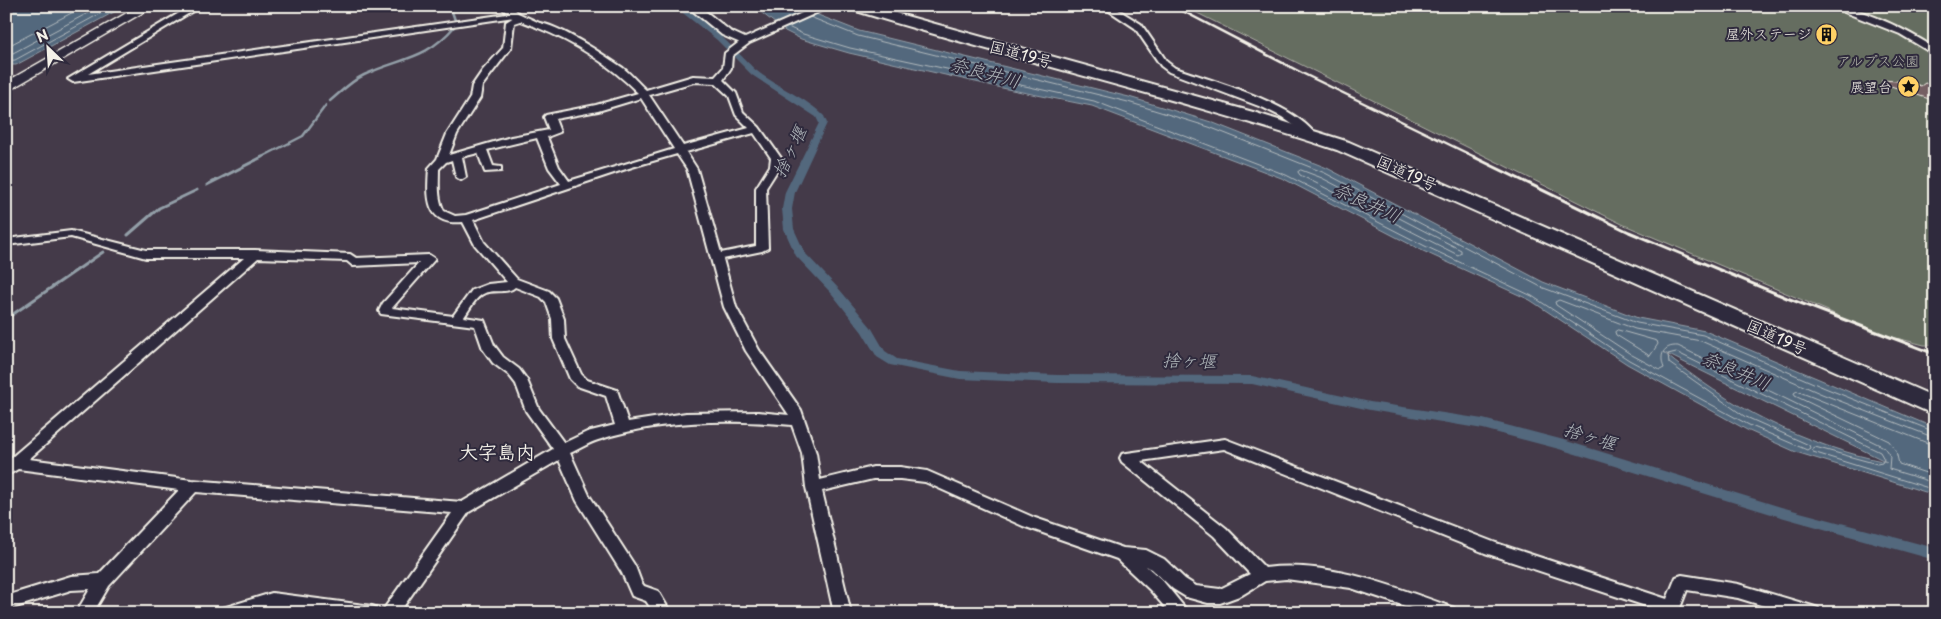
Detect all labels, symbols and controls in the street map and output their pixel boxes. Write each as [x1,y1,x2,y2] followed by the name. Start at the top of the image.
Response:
[22,22,72,72] north arrow
[1815,22,1839,46] building icon: 屋外ステージ
[1726,23,1811,44] place label: 屋外ステージ
[33,24,52,48] text: N
[987,33,1056,73] street label: 国道19号
[947,49,1024,94] water label: 奈良井川
[1837,50,1919,71] park label: アルプス公園
[1896,75,1920,99] place icon: 展望台
[1850,76,1892,97] place label: 展望台
[765,119,813,182] water label: 捨ヶ堰
[1373,148,1442,196] street label: 国道19号
[1329,175,1406,229] water label: 奈良井川
[1743,312,1812,360] street label: 国道19号
[1698,343,1775,396] water label: 奈良井川
[1162,346,1218,374] water label: 捨ヶ堰
[1561,415,1622,457] water label: 捨ヶ堰
[459,437,535,465] district label: 大字島内

